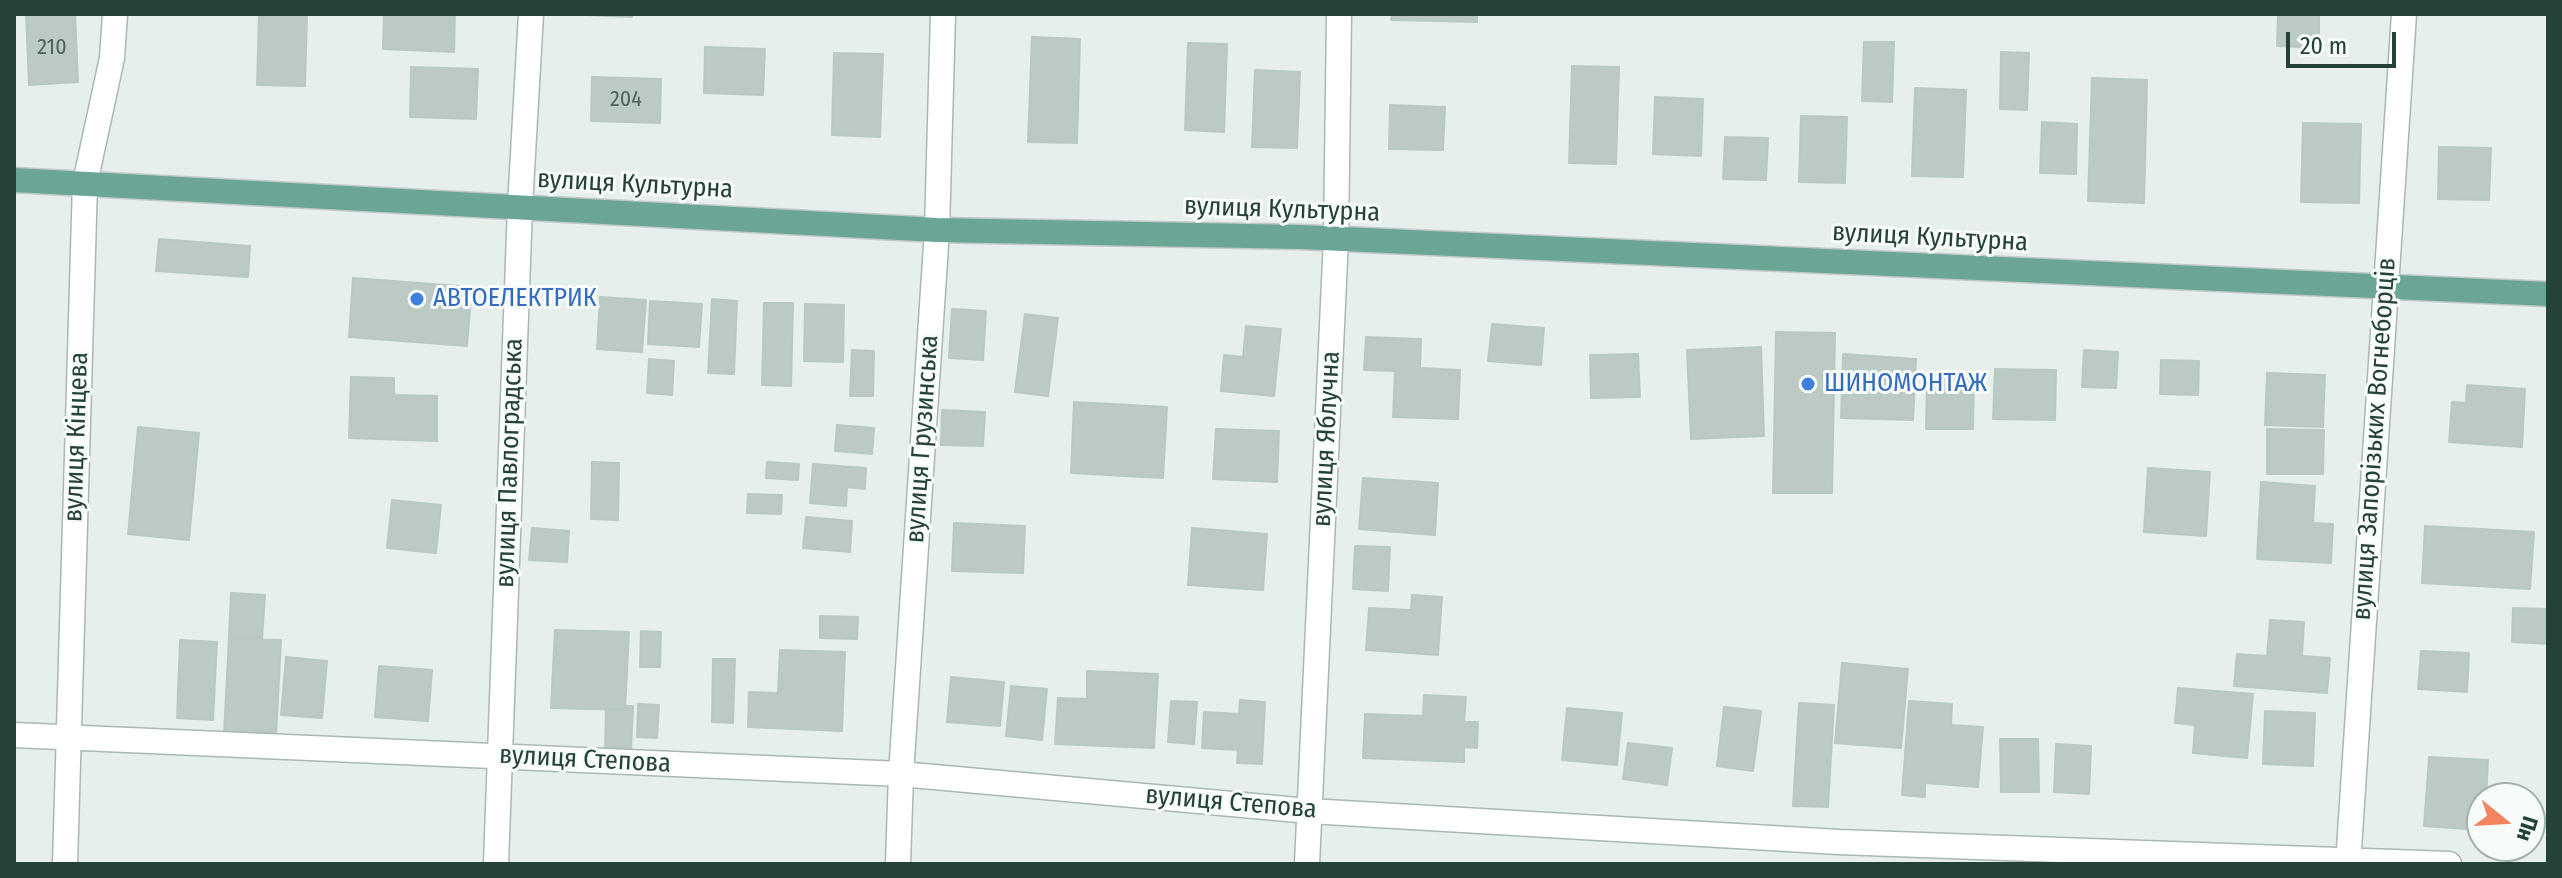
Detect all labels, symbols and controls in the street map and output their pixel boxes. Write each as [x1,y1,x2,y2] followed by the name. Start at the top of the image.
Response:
[2290,16,2400,66] scale bar
[2300,32,2347,60] text: 20 m
[37,35,67,61] house number: 210
[610,87,642,113] house number: 204
[536,164,734,206] street label: вулиця Культурна
[1183,191,1381,229] street label: вулиця Культурна
[1831,217,2029,259] street label: вулиця Культурна
[2347,257,2403,621] street label: вулиця Запорізьких Вогнеборців
[433,283,597,315] place label: АВТОЕЛЕКТРИК
[408,290,426,308] marker: АВТОЕЛЕКТРИК
[900,334,946,544] street label: вулиця Грузинська
[490,338,530,588] street label: вулиця Павлоградська
[1307,350,1347,528] street label: вулиця Яблучна
[58,351,96,523] street label: вулиця Кінцева
[1824,368,1987,400] place label: ШИНОМОНТАЖ
[1799,375,1817,393] marker: ШИНОМОНТАЖ
[498,740,672,780] street label: вулиця Степова
[1144,780,1318,826] street label: вулиця Степова
[2466,782,2546,862] north arrow
[2511,813,2544,845] text: Пн

